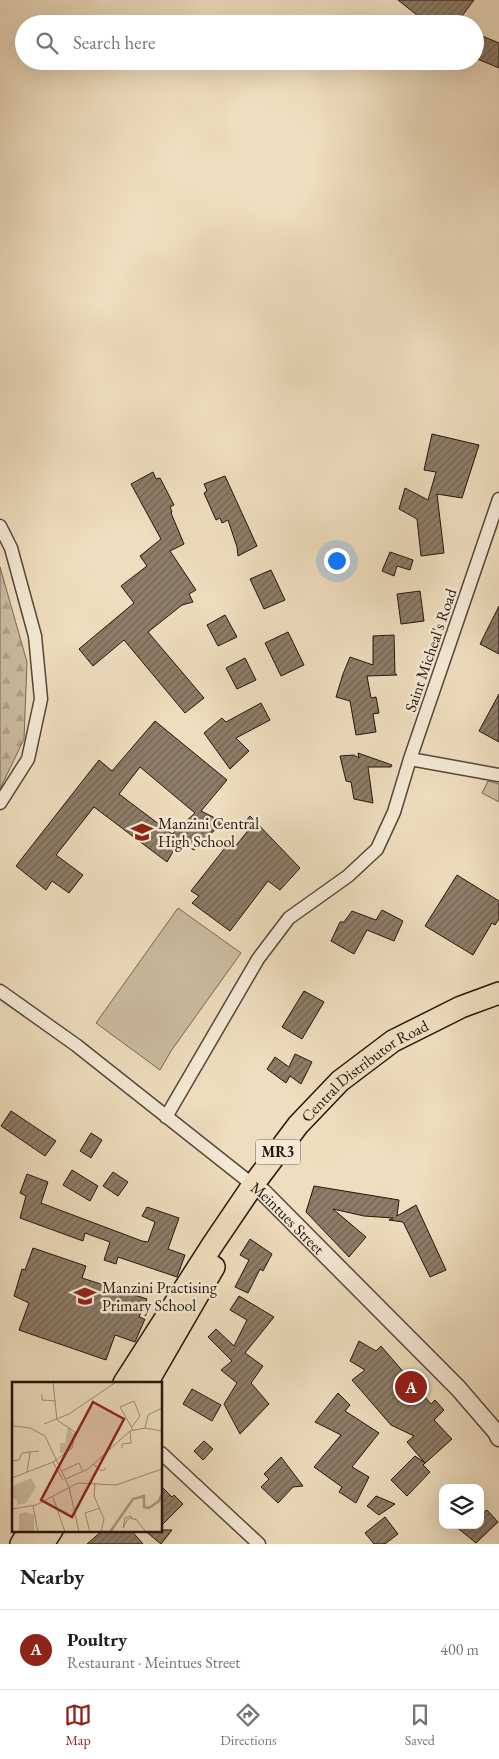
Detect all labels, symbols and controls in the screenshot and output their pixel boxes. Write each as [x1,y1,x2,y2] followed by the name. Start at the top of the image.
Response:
[15,15,484,70] search box
[33,29,61,57] icon: search
[73,30,155,55] text: Search here
[324,548,350,574] your location
[400,585,462,715] street label: Saint Micheal's Road
[158,813,259,852] place label: Manzini Central High School
[129,819,155,845] school or university icon: Manzini Central High School
[296,1015,433,1127] street label: Central Distributor Road
[256,1140,300,1164] road number: MR3
[247,1177,329,1259] street label: Meintues Street
[102,1277,218,1316] place label: Manzini Practising Primary School
[72,1283,98,1309] school or university icon: Manzini Practising Primary School
[395,1368,427,1406] pin: A
[12,1382,162,1532] inset map
[439,1484,484,1529] map controls
[439,1484,484,1529] button: layers
[20,1563,84,1590] text: Nearby
[67,1627,127,1652] text: Poultry
[30,1639,42,1660] text: A
[440,1639,479,1660] text: 400 m
[67,1652,240,1673] text: Restaurant · Meintues Street
[64,1701,92,1749] tab: Map
[220,1701,277,1749] tab: Directions
[405,1701,435,1749] tab: Saved

